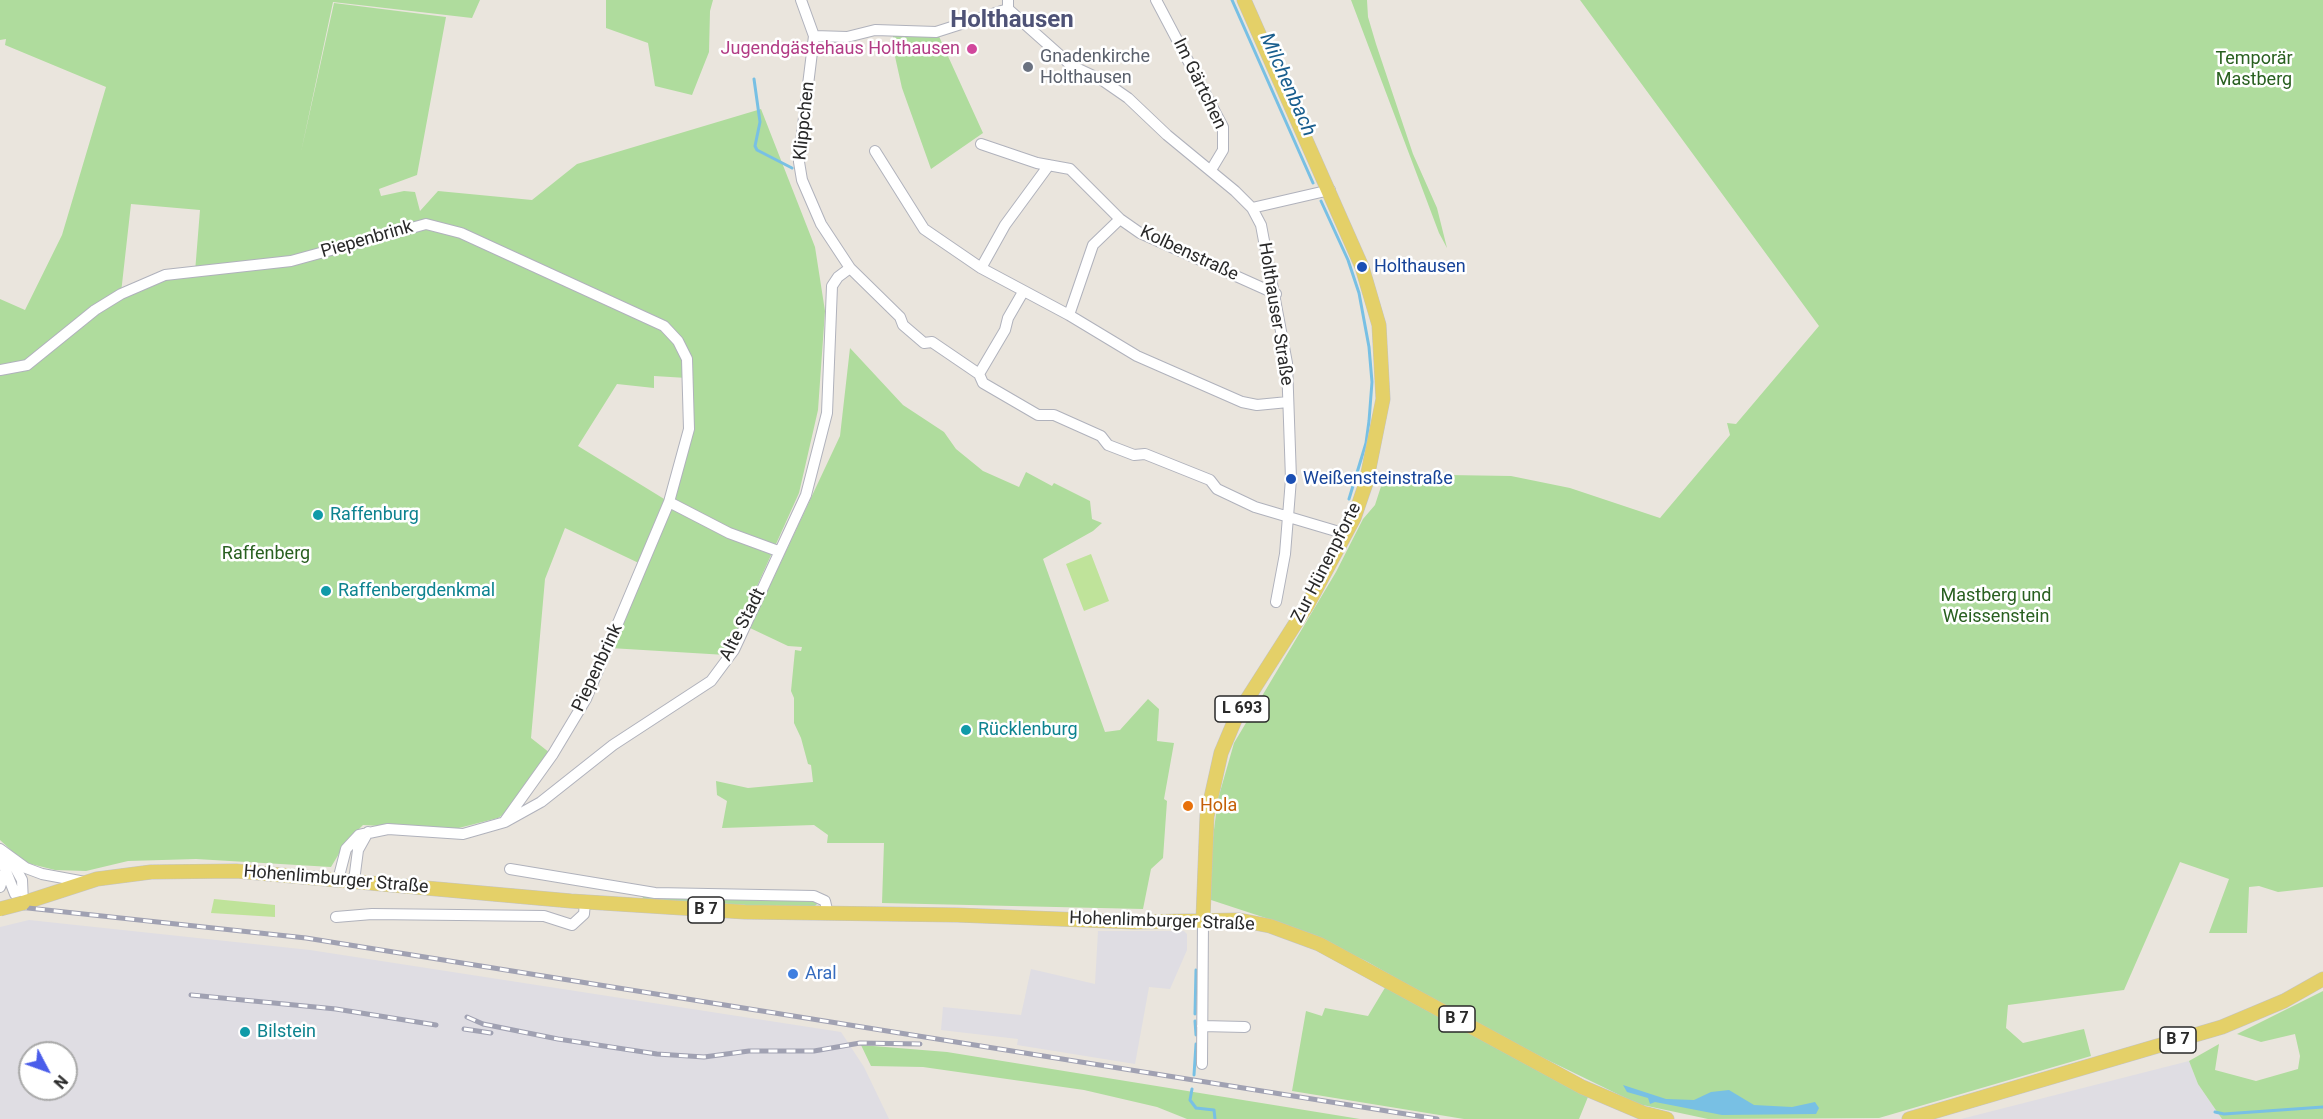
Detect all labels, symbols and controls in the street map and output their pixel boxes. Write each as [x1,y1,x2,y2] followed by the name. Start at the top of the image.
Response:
[950,7,1074,35] district label: Holthausen
[1254,30,1320,140] water label: Milchenbach
[1168,35,1230,133] street label: Im Gärtchen
[721,38,960,60] place label: Jugendgästehaus Holthausen
[965,42,979,56] marker: Jugendgästehaus Holthausen
[1040,46,1150,88] place label: Gnadenkirche Holthausen
[2215,48,2293,90] park label: Temporär Mastberg
[1021,60,1035,74] marker: Gnadenkirche Holthausen
[790,81,820,161] street label: Klippchen
[319,217,415,263] street label: Piepenbrink
[1136,222,1242,286] street label: Kolbenstraße
[1253,241,1297,387] street label: Holthauser Straße
[1374,256,1466,278] place label: Holthausen
[1355,260,1369,274] marker: Holthausen
[1303,468,1453,490] place label: Weißensteinstraße
[1284,472,1298,486] marker: Weißensteinstraße
[1287,499,1367,627] street label: Zur Hünenpforte
[330,504,419,526] place label: Raffenburg
[311,508,325,522] marker: Raffenburg
[222,543,310,565] park label: Raffenberg
[338,580,495,602] place label: Raffenbergdenkmal
[319,584,333,598] marker: Raffenbergdenkmal
[716,585,770,665] street label: Alte Stadt
[1941,585,2051,628] park label: Mastberg und Weissenstein
[568,621,628,715] street label: Piepenbrink
[1215,696,1269,722] road number: L 693
[978,719,1077,741] place label: Rücklenburg
[959,723,973,737] marker: Rücklenburg
[1200,795,1237,817] place label: Hola
[1181,799,1195,813] marker: Hola
[243,861,429,899] street label: Hohenlimburger Straße
[688,897,724,923] road number: B 7
[1069,908,1255,936] street label: Hohenlimburger Straße
[805,963,837,985] place label: Aral
[786,967,800,981] marker: Aral
[1439,1006,1475,1032] road number: B 7
[257,1021,316,1043] place label: Bilstein
[238,1025,252,1039] marker: Bilstein
[2160,1027,2196,1053] road number: B 7
[18,1041,78,1101] north arrow
[50,1071,71,1092] text: N

